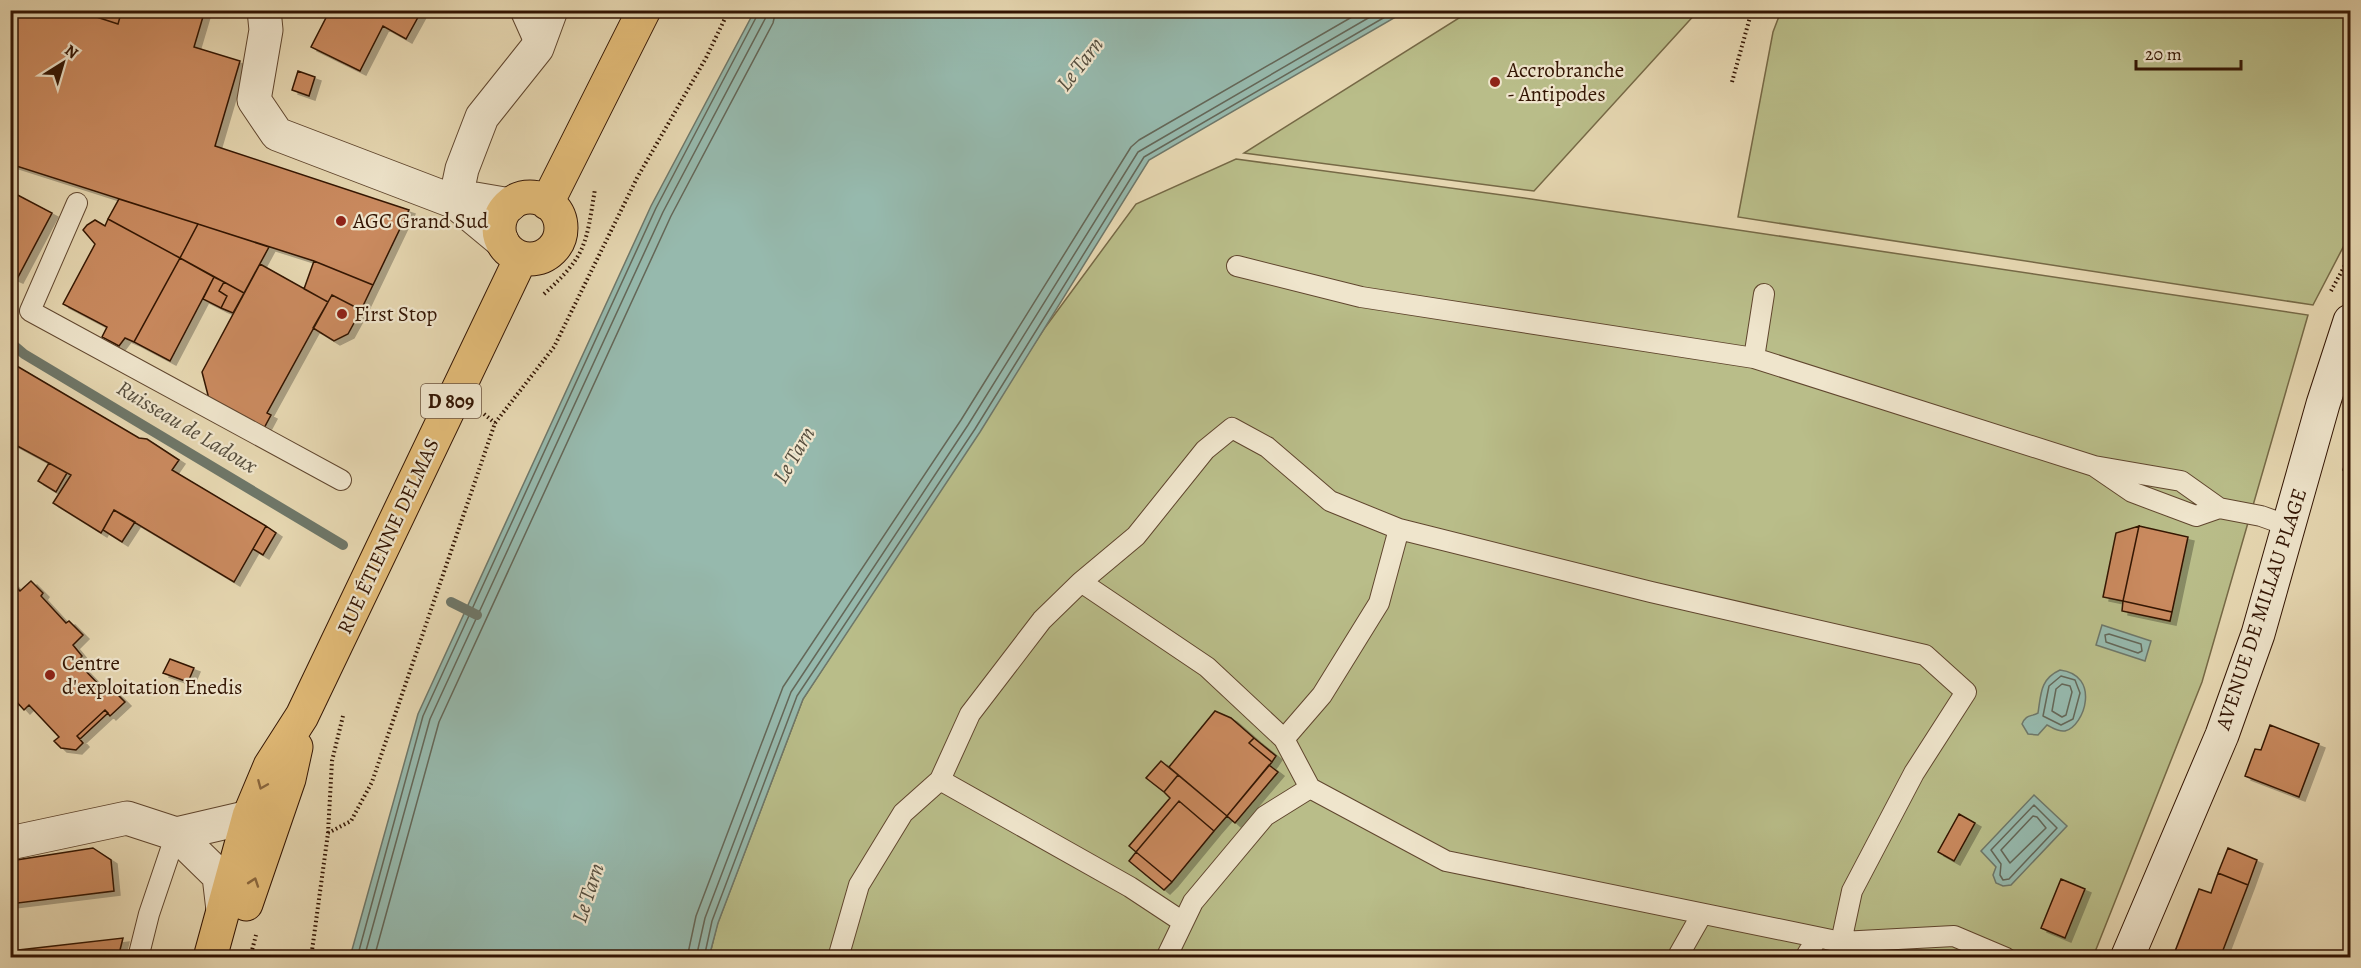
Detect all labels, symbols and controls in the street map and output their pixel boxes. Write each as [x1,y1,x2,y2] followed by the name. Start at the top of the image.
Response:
[1049,31,1111,97] water label: Le Tarn
[33,33,93,93] north arrow
[2136,33,2241,71] scale bar
[60,40,83,64] text: N
[2145,42,2182,66] text: 20 m
[1506,56,1624,108] place label: Accrobranche - Antipodes
[1488,75,1502,89] marker: Accrobranche - Antipodes
[352,207,489,235] place label: AGC Grand Sud
[334,214,348,228] marker: AGC Grand Sud
[354,300,437,328] place label: First Stop
[335,307,349,321] marker: First Stop
[111,373,263,481] water label: Ruisseau de Ladoux
[421,384,481,418] road number: D 809
[766,421,822,489] water label: Le Tarn
[330,434,446,638] street label: RUE ÉTIENNE DELMAS
[2208,485,2313,734] street label: AVENUE DE MILLAU PLAGE
[62,649,243,701] place label: Centre d'exploitation Enedis
[43,668,57,682] marker: Centre d'exploitation Enedis
[258,778,270,789] one-way arrow
[564,859,612,927] water label: Le Tarn
[246,877,259,888] one-way arrow

